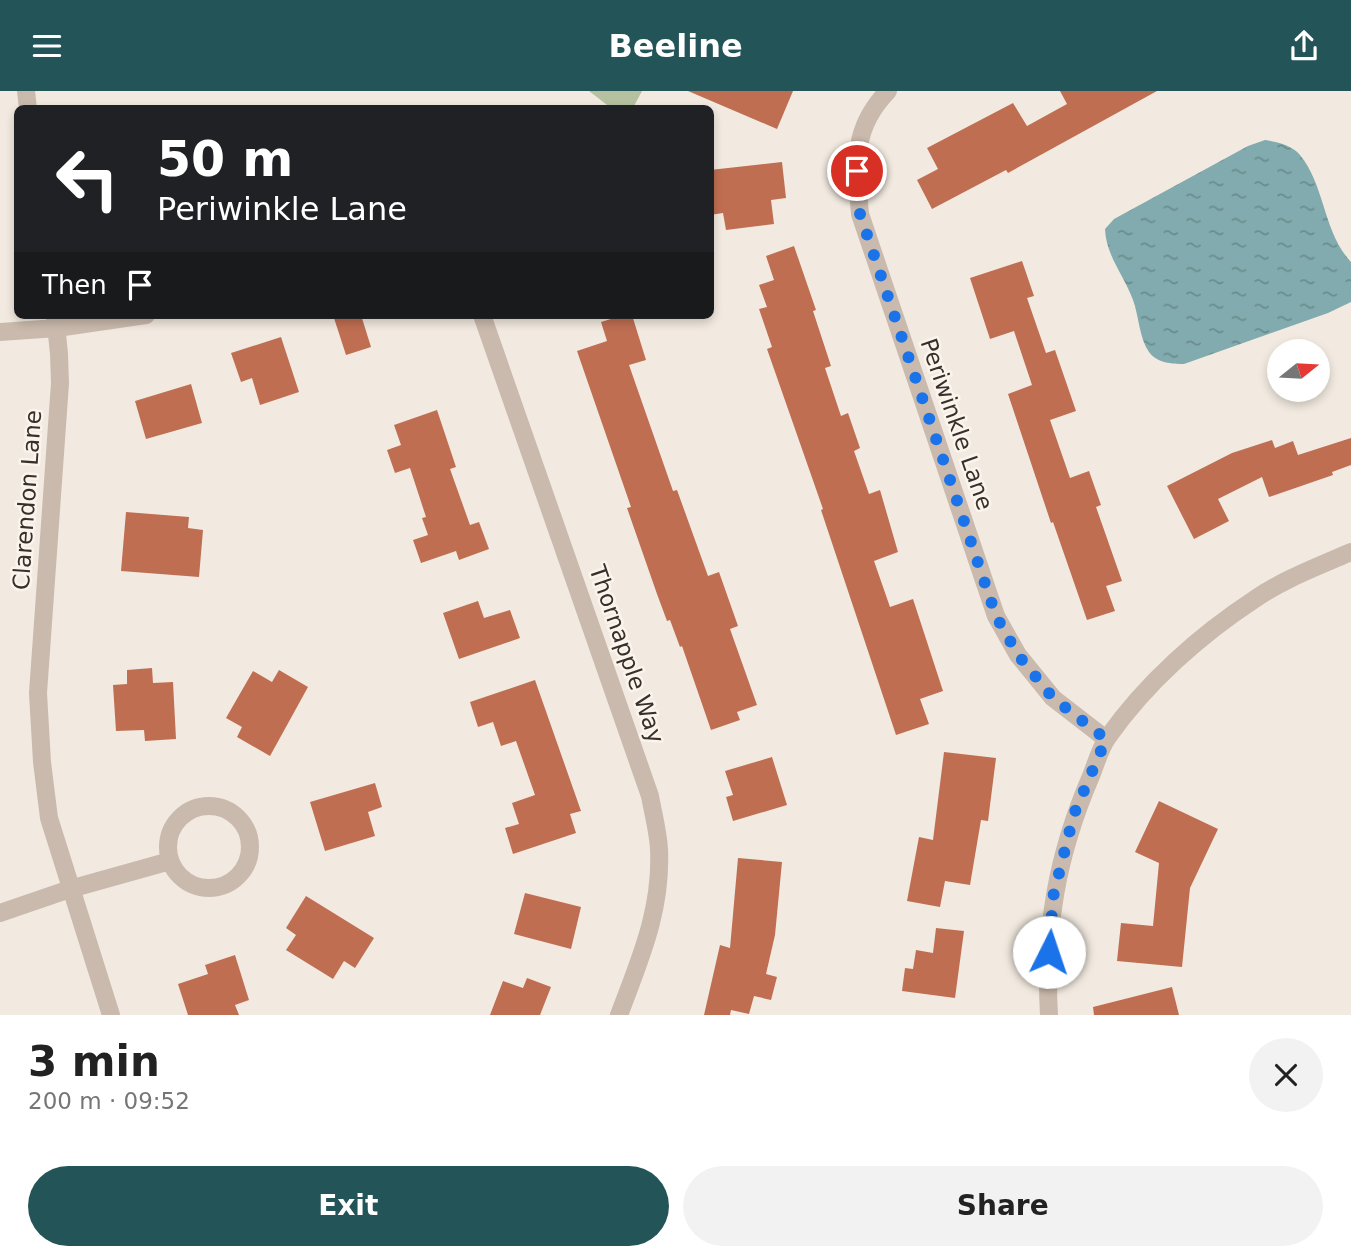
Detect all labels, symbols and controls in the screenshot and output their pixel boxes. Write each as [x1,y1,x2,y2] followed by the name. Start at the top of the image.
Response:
[28,27,66,65] icon: menu
[608,27,743,65] text: Beeline
[1285,27,1323,65] icon: share
[157,131,293,188] text: 50 m
[42,133,133,224] icon: left
[827,141,887,201] pin
[838,152,876,190] icon: arrive
[157,190,407,228] text: Periwinkle Lane
[121,266,159,304] icon: arrive
[42,270,107,300] text: Then
[915,335,999,513] street label: Periwinkle Lane
[1267,339,1330,403] north arrow
[1267,339,1330,402] map controls
[8,409,46,591] street label: Clarendon Lane
[584,561,670,746] street label: Thornapple Way
[1012,915,1086,989] position arrow
[28,1037,160,1086] text: 3 min
[1249,1038,1323,1112] button: close
[28,1088,190,1114] text: 200 m · 09:52
[28,1166,669,1246] button: Exit
[683,1166,1323,1246] button: Share

